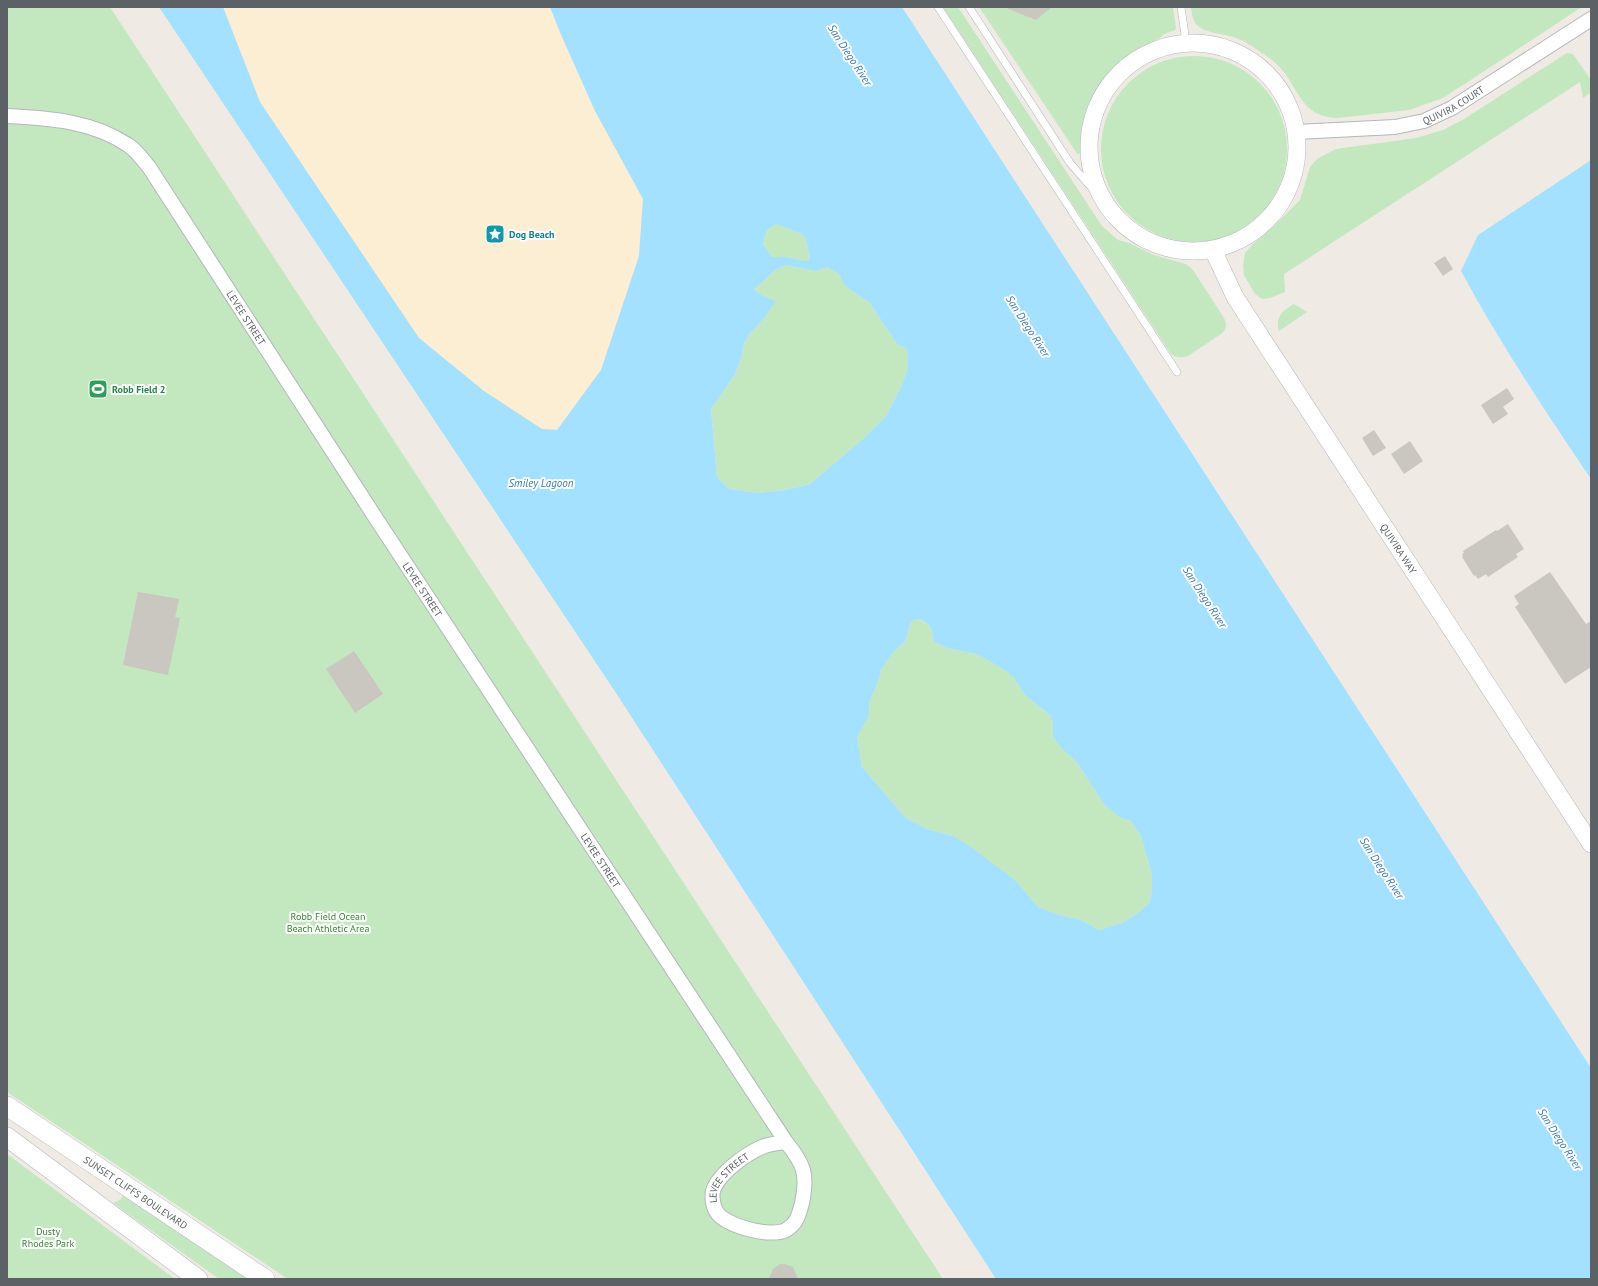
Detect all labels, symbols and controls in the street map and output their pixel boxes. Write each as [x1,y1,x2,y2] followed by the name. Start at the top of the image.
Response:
[825,22,876,90] water label: San Diego River
[1420,83,1487,127] street label: QUIVIRA COURT
[484,223,506,245] place icon: Dog Beach
[509,228,554,241] place label: Dog Beach
[224,288,269,348] street label: LEVEE STREET
[1003,293,1054,361] water label: San Diego River
[87,378,109,400] sports icon: Robb Field 2
[112,383,166,396] place label: Robb Field 2
[509,476,574,490] water label: Smiley Lagoon
[1378,521,1420,576] street label: QUIVIRA WAY
[400,560,446,620] street label: LEVEE STREET
[1180,564,1231,632] water label: San Diego River
[578,830,624,890] street label: LEVEE STREET
[1357,835,1408,903] water label: San Diego River
[287,910,369,935] park label: Robb Field Ocean Beach Athletic Area
[1535,1106,1586,1174] water label: San Diego River
[706,1149,752,1204] street label: LEVEE STREET
[81,1153,190,1232] street label: SUNSET CLIFFS BOULEVARD
[22,1225,74,1250] park label: Dusty Rhodes Park

